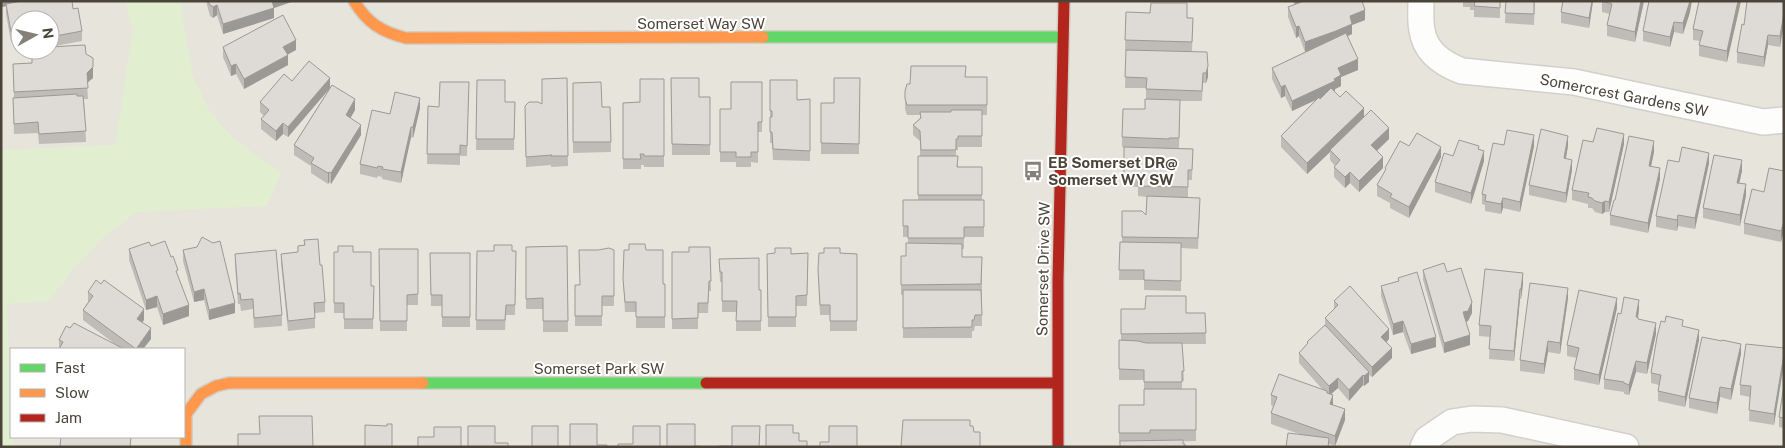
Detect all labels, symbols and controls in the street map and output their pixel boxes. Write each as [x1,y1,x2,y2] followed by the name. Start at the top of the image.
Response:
[10,10,60,60] north arrow
[637,15,765,32] street label: Somerset Way SW
[39,27,57,40] text: N
[1538,70,1710,120] street label: Somercrest Gardens SW
[1048,154,1178,188] place label: EB Somerset DR@ Somerset WY SW
[1022,160,1044,182] bus stop icon: EB Somerset DR@ Somerset WY SW
[1033,202,1053,336] street label: Somerset Drive SW
[10,348,185,438] legend
[55,359,85,376] text: Fast
[534,360,664,377] street label: Somerset Park SW
[55,384,90,401] text: Slow
[55,409,82,426] text: Jam

